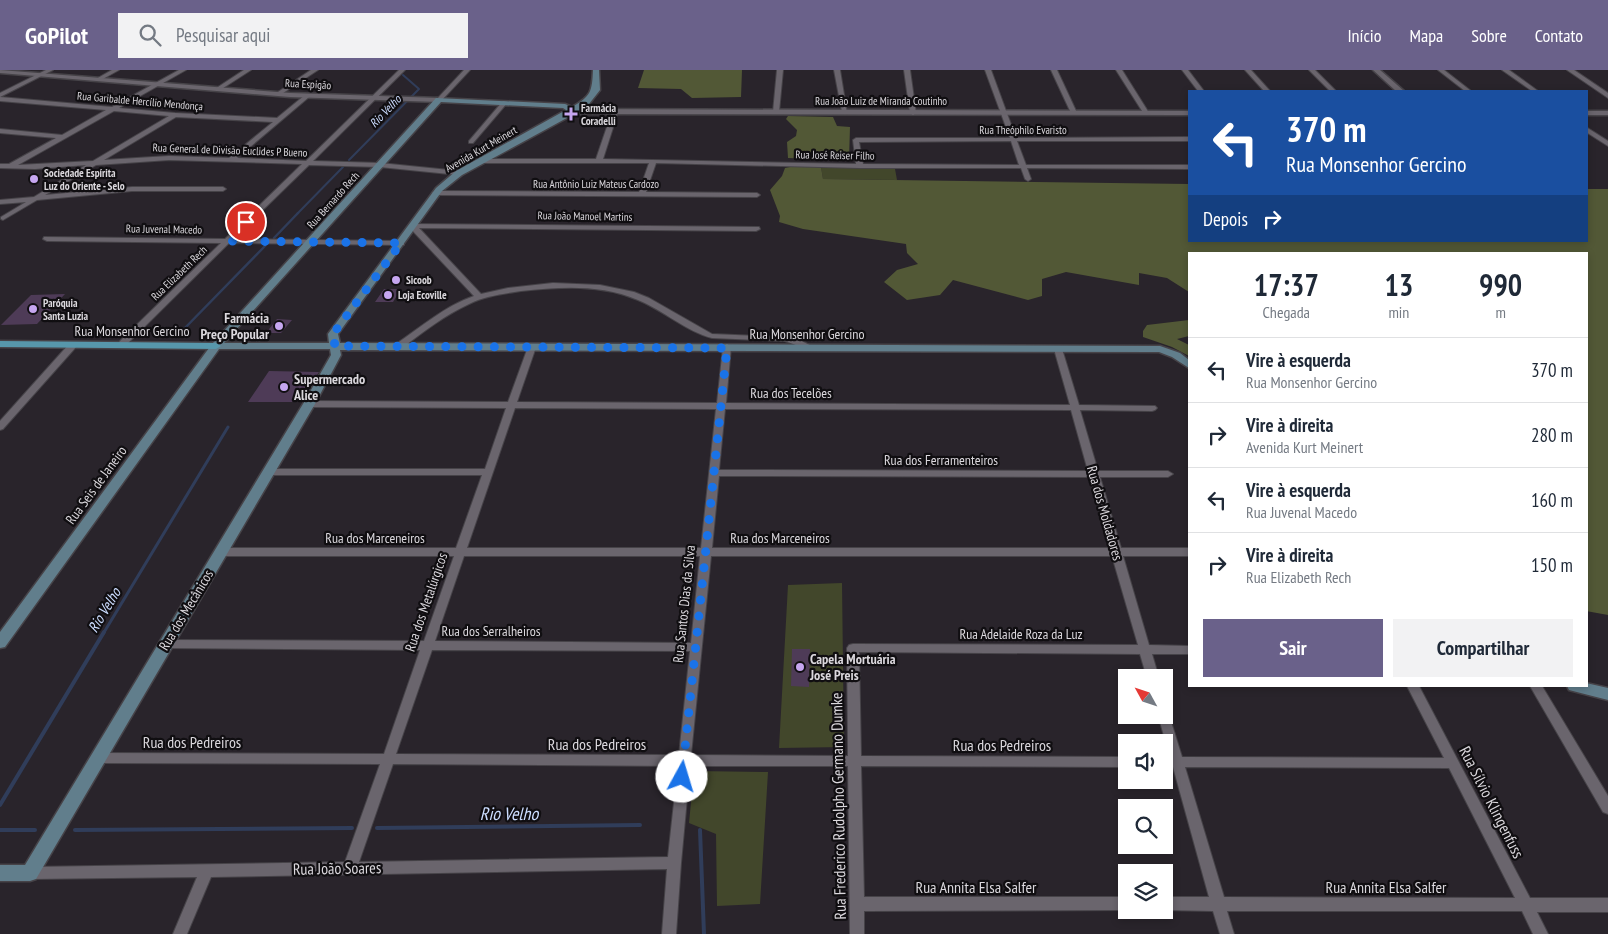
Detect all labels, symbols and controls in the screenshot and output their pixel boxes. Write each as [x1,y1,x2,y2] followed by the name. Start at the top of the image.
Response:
[118,13,468,58] search box
[25,20,88,51] text: GoPilot
[136,21,164,49] icon: search
[176,23,270,47] text: Pesquisar aqui
[1347,24,1381,47] text: Início
[1409,24,1443,47] text: Mapa
[1471,24,1507,47] text: Sobre
[1535,24,1583,47] text: Contato
[285,76,332,92] street label: Rua Espigão
[77,89,203,113] street label: Rua Garibalde Hercílio Mendonça
[366,91,404,130] water label: Rio Velho
[815,94,947,108] street label: Rua João Luiz de Miranda Coutinho
[581,101,617,128] place label: Farmácia Coradelli
[1286,106,1367,152] text: 370 m
[565,108,577,120] marker: Farmácia Coradelli
[1203,110,1268,175] icon: left
[443,123,519,175] street label: Avenida Kurt Meinert
[979,123,1067,137] street label: Rua Theóphilo Evaristo
[152,140,308,160] street label: Rua General de Divisão Euclides P Bueno
[795,147,875,163] street label: Rua José Reiser Filho
[1286,150,1467,178] text: Rua Monsenhor Gercino
[44,166,125,193] place label: Sociedade Espírita Luz do Oriente - Selo
[304,169,362,231] street label: Rua Bernardo Rech
[28,173,40,185] marker: Sociedade Espírita Luz do Oriente - Selo
[533,177,659,191] street label: Rua Antônio Luiz Mateus Cardozo
[225,201,267,243] pin
[1258,205,1286,233] icon: right
[1203,207,1248,231] text: Depois
[232,208,260,236] icon: arrive
[538,208,633,224] street label: Rua João Manoel Martins
[126,221,203,237] street label: Rua Juvenal Macedo
[148,243,210,303] street label: Rua Elizabeth Rech
[1254,265,1319,304] text: 17:37
[1385,265,1413,304] text: 13
[1479,265,1522,304] text: 990
[406,273,432,287] place label: Sicoob
[390,274,402,286] marker: Sicoob
[398,288,447,302] place label: Loja Ecoville
[382,289,394,301] marker: Loja Ecoville
[43,296,89,323] place label: Paróquia Santa Luzia
[1263,302,1310,322] text: Chegada
[1388,302,1409,322] text: min
[1495,302,1506,322] text: m
[27,303,39,315] marker: Paróquia Santa Luzia
[200,309,270,343] place label: Farmácia Preço Popular
[273,320,285,332] marker: Farmácia Preço Popular
[75,322,189,340] street label: Rua Monsenhor Gercino
[750,325,864,343] street label: Rua Monsenhor Gercino
[1246,348,1351,372] text: Vire à esquerda
[1203,356,1231,384] icon: left
[1531,358,1573,382] text: 370 m
[293,370,365,404] place label: Supermercado Alice
[1246,372,1377,392] text: Rua Monsenhor Gercino
[278,381,290,393] marker: Supermercado Alice
[750,384,832,402] street label: Rua dos Tecelões
[1246,413,1333,437] text: Vire à direita
[1203,421,1231,449] icon: right
[1531,423,1573,447] text: 280 m
[1246,437,1363,457] text: Avenida Kurt Meinert
[62,442,130,528] street label: Rua Seis de Janeiro
[884,451,998,469] street label: Rua dos Ferramenteiros
[1083,464,1127,563] street label: Rua dos Moldadores
[1246,478,1351,502] text: Vire à esquerda
[1203,486,1231,514] icon: left
[1531,488,1573,512] text: 160 m
[1246,502,1357,522] text: Rua Juvenal Macedo
[325,529,425,547] street label: Rua dos Marceneiros
[730,529,830,547] street label: Rua dos Marceneiros
[1246,543,1333,567] text: Vire à direita
[669,544,699,664] street label: Rua Santos Dias da Silva
[401,550,451,654] street label: Rua dos Metalúrgicos
[1203,551,1231,579] icon: right
[1531,553,1573,577] text: 150 m
[155,566,217,654] street label: Rua dos Mecânicos
[1246,567,1351,587] text: Rua Elizabeth Rech
[83,583,125,636] water label: Rio Velho
[1203,619,1383,677] button: Sair
[1393,619,1573,677] button: Compartilhar
[441,622,541,640] street label: Rua dos Serralheiros
[959,625,1083,643] street label: Rua Adelaide Roza da Luz
[809,650,896,684] place label: Capela Mortuária José Preis
[794,661,806,673] marker: Capela Mortuária José Preis
[1118,669,1172,724] north arrow
[1118,669,1173,919] map controls
[826,692,850,920] street label: Rua Frederico Rudolpho Germano Dumke
[143,732,241,752] street label: Rua dos Pedreiros
[548,734,646,754] street label: Rua dos Pedreiros
[1118,734,1173,789] button: sound
[953,735,1051,755] street label: Rua dos Pedreiros
[1455,743,1529,861] street label: Rua Sílvio Klingenfuss
[655,750,707,802] position arrow
[1118,799,1173,854] button: search
[480,802,539,825] water label: Rio Velho
[293,857,381,879] street label: Rua João Soares
[1118,864,1173,919] button: layers
[915,877,1037,897] street label: Rua Annita Elsa Salfer
[1325,877,1447,897] street label: Rua Annita Elsa Salfer

